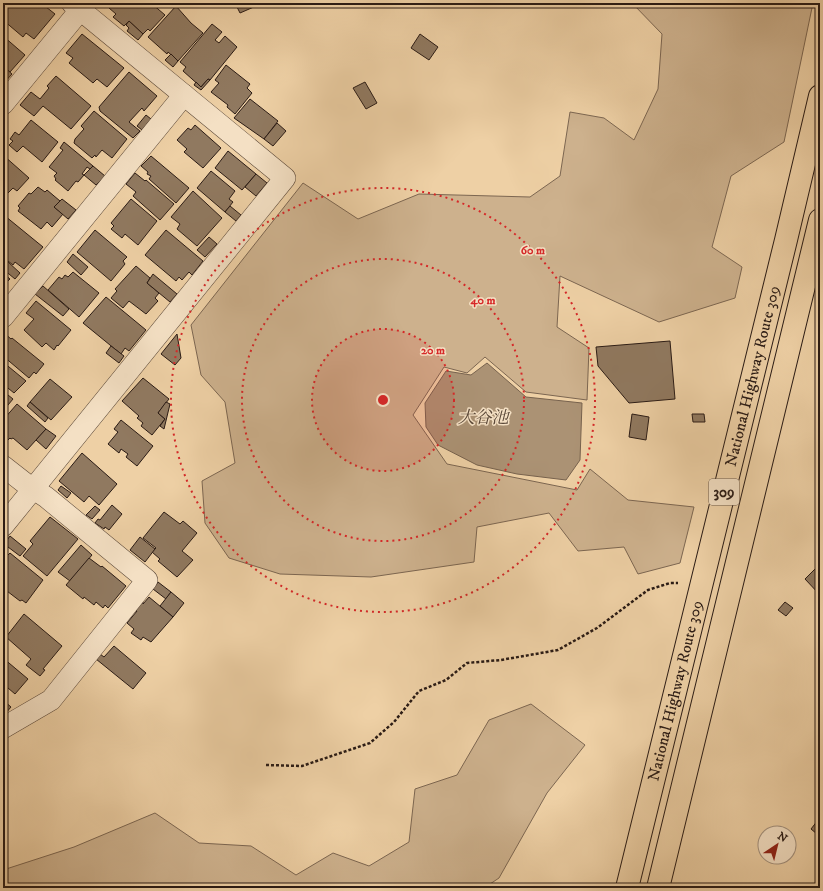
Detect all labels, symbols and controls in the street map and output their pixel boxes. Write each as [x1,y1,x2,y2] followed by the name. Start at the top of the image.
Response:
[521,243,545,258] text: 60 m
[721,284,784,469] street label: National Highway Route 309
[470,293,495,308] text: 40 m
[421,343,445,358] text: 20 m
[376,393,390,407] centre of rings
[458,407,510,429] water label: 大谷池
[709,479,739,505] road number: 309
[644,598,707,783] street label: National Highway Route 309
[757,825,797,865] north arrow
[774,829,790,846] text: N

